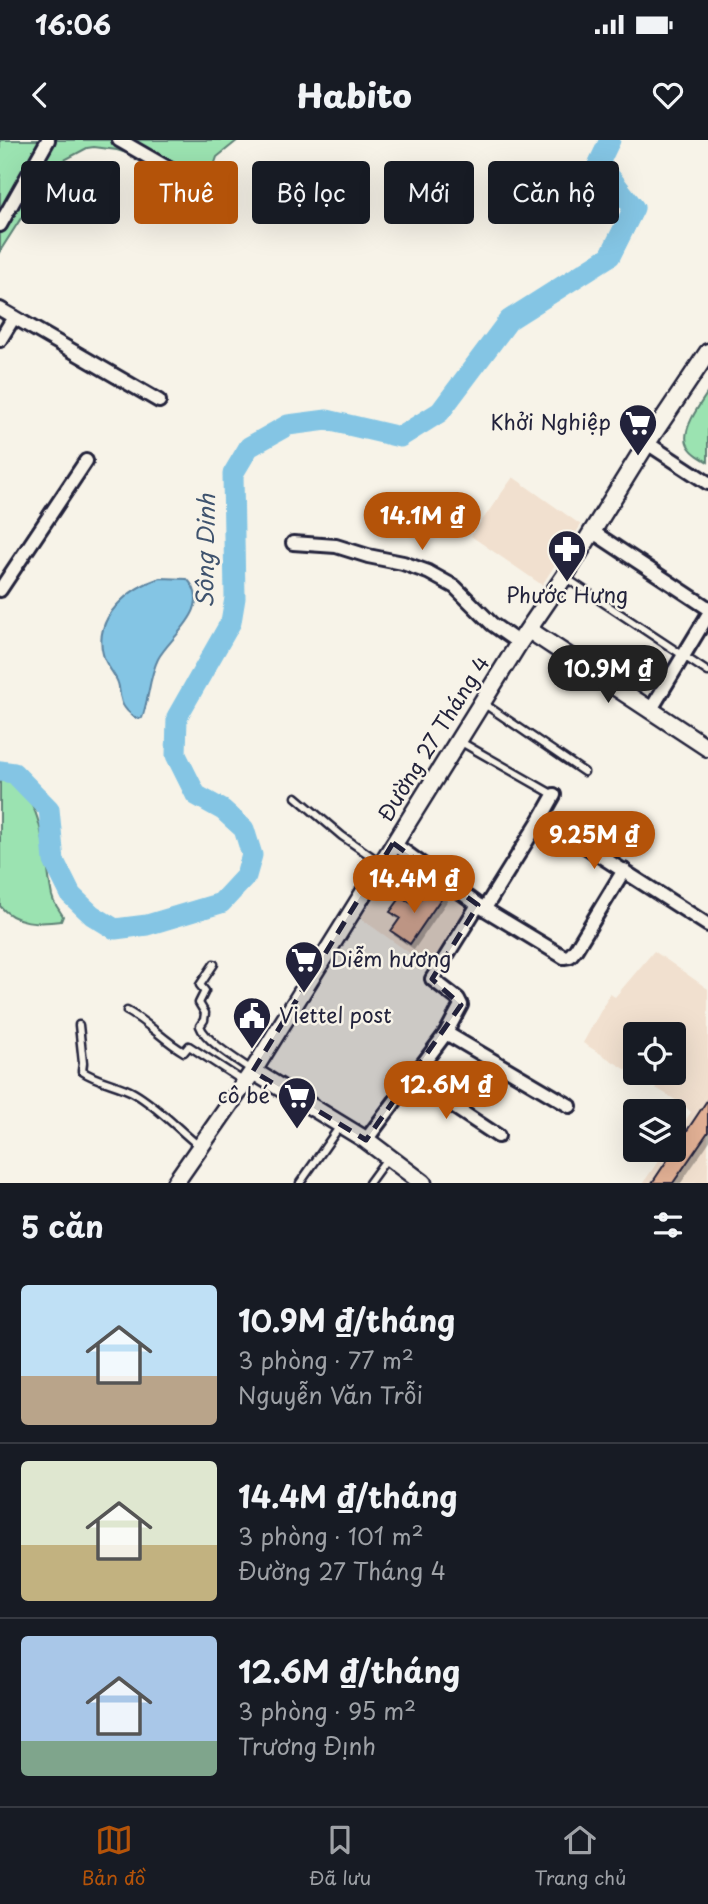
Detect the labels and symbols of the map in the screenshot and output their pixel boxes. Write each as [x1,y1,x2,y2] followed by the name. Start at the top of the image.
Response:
[617,402,659,457] supermarket icon: Khởi Nghiệp
[490,405,611,437] place label: Khởi Nghiệp
[357,492,487,552] pin: 14.1M ₫
[186,493,223,608] water label: Sông Dinh
[546,528,588,583] pharmacy icon: Phước Hưng
[506,578,628,610] place label: Phước Hưng
[543,645,673,705] pin: 10.9M ₫
[368,649,496,827] street label: Đường 27 Tháng 4
[529,812,659,871] pin: 9.25M ₫
[349,856,479,915] pin: 14.4M ₫
[283,939,325,994] supermarket icon: Diễm hương
[331,942,451,974] place label: Diễm hương
[231,995,273,1050] public building icon: Viettel post
[279,998,392,1030] place label: Viettel post
[381,1062,511,1121] pin: 12.6M ₫
[276,1075,318,1130] supermarket icon: cô bé
[218,1078,270,1110] place label: cô bé

